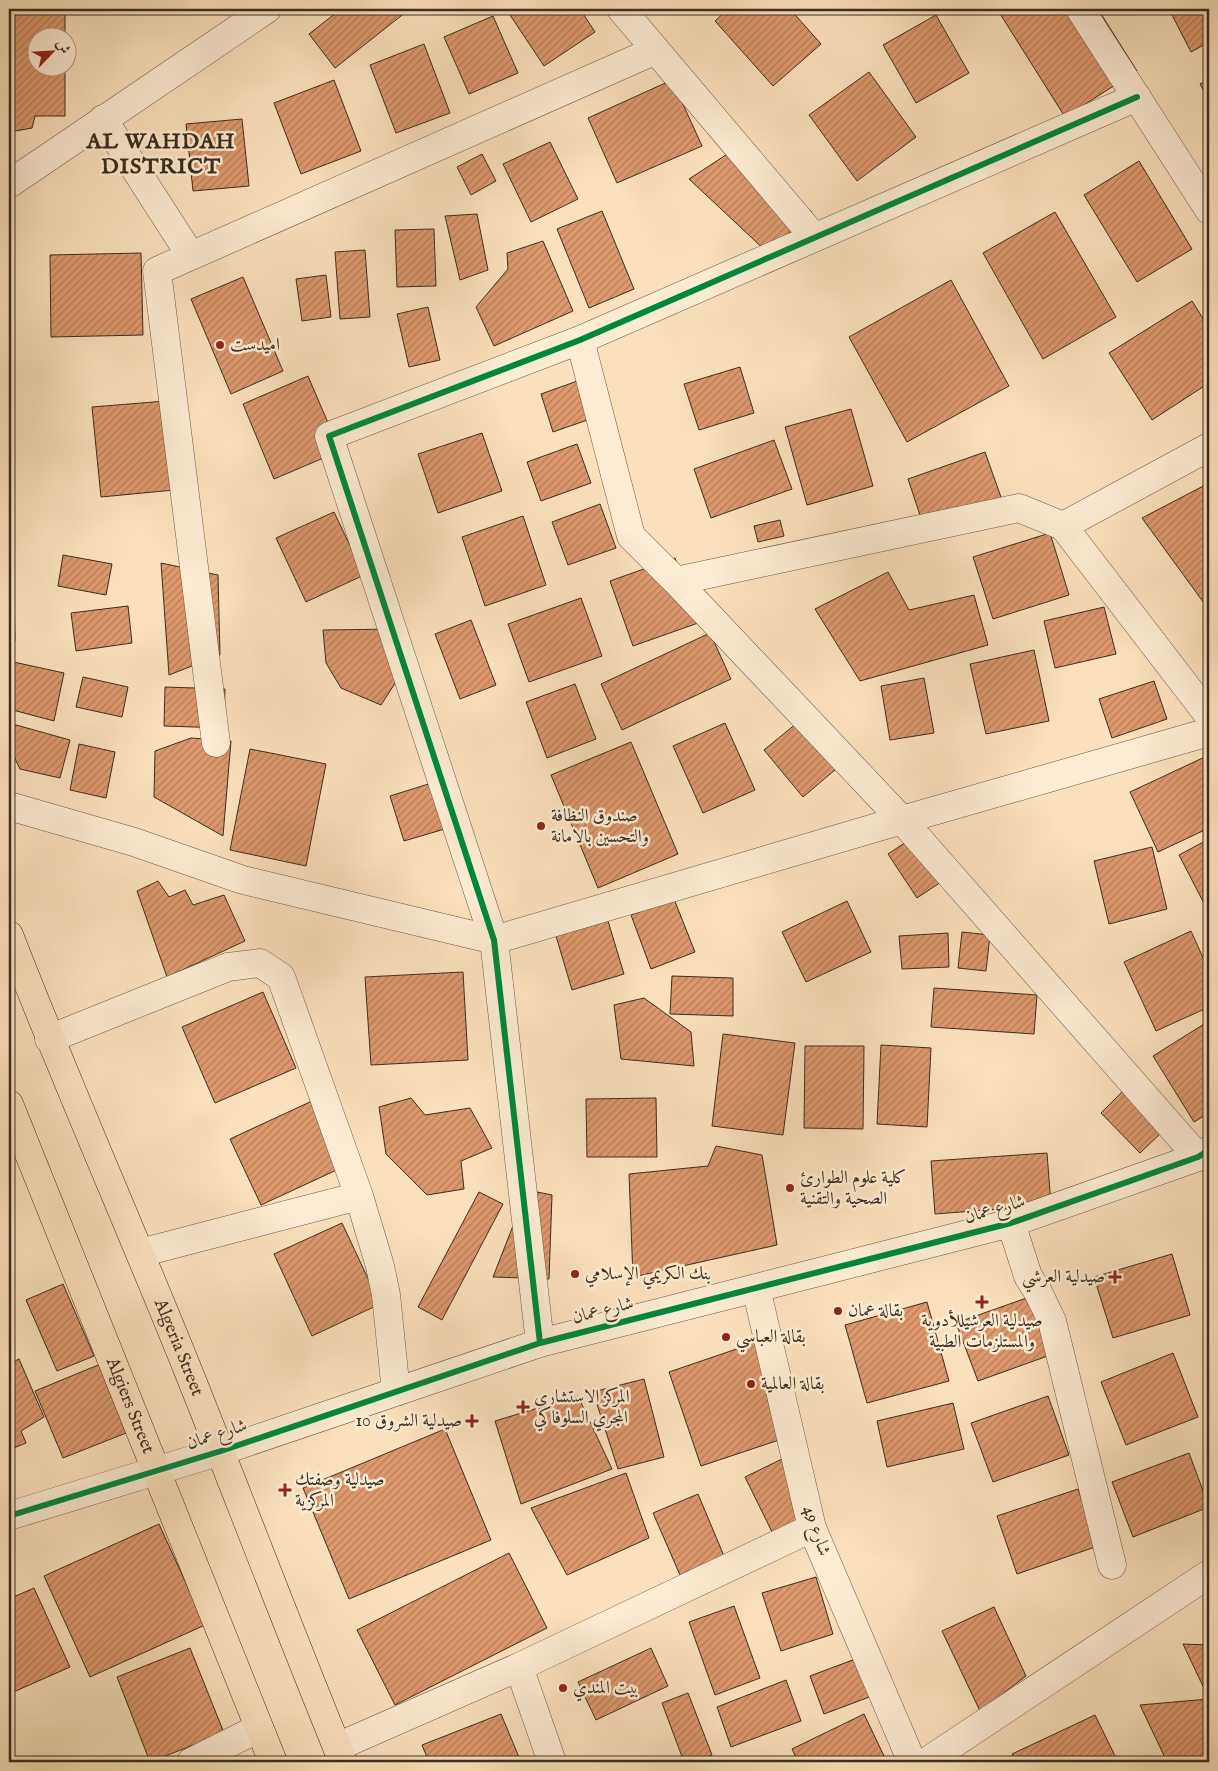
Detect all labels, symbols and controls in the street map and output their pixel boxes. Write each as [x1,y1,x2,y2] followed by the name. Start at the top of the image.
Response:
[28,28,78,78] north arrow
[52,37,74,57] text: ش
[85,128,236,181] district label: AL WAHDAH DISTRICT
[230,334,280,357] place label: اميدست
[214,339,226,351] marker: اميدست
[551,805,649,849] place label: صندوق النظافة والتحسين بالامانة
[535,820,547,832] marker: صندوق النظافة والتحسين بالامانة
[800,1167,907,1211] place label: كلية علوم الطوارئ الصحية والتقنية
[784,1182,796,1194] marker: كلية علوم الطوارئ الصحية والتقنية
[962,1190,1029,1232] street label: شارع عمان
[585,1263,711,1290] place label: بنك الكريمي الإسلامي
[1022,1266,1105,1293] place label: صيدلية العرشي
[569,1268,581,1280] marker: بنك الكريمي الإسلامي
[1109,1271,1121,1283] marker: صيدلية العرشي
[570,1292,636,1332] street label: شارع عمان
[148,1294,209,1399] street label: Algeria Street
[976,1296,988,1308] marker: صيدلية العرشيللأدوية والمستلزمات الطبية
[848,1300,903,1323] place label: بقالة عمان
[832,1305,844,1317] marker: بقالة عمان
[921,1309,1043,1354] place label: صيدلية العرشيللأدوية والمستلزمات الطبية
[736,1326,806,1353] place label: بقالة العباسي
[720,1331,732,1343] marker: بقالة العباسي
[100,1353,160,1457] street label: Algiers Street
[761,1373,824,1396] place label: بقالة العالمية
[745,1378,757,1390] marker: بقالة العالمية
[534,1386,630,1432] place label: المركز الاستشاري المجري السلوفاكي
[516,1400,530,1414] marker: المركز الاستشاري المجري السلوفاكي
[355,1410,462,1433] place label: صيدلية الشروق 10
[184,1414,251,1457] street label: شارع عمان
[466,1415,478,1427] marker: صيدلية الشروق 10
[295,1469,384,1513] place label: صيدلية وصفتك المركزية
[279,1484,291,1496] marker: صيدلية وصفتك المركزية
[795,1503,835,1560] street label: شارع 49
[573,1677,638,1702] place label: بيت المندي
[557,1682,569,1694] marker: بيت المندي

